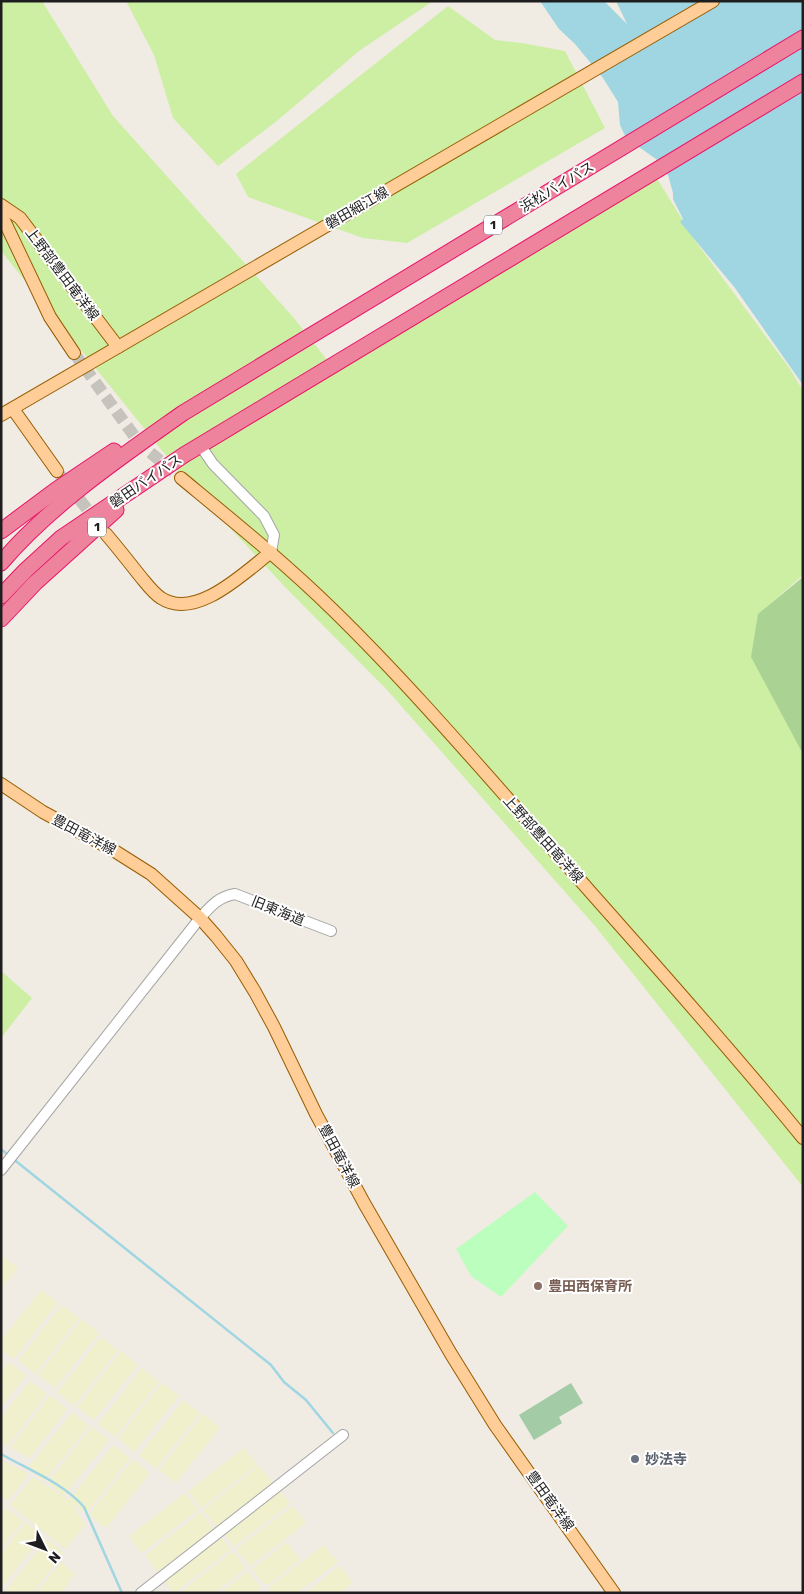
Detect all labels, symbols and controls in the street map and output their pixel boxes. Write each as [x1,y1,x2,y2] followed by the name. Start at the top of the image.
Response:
[517,158,597,216] street label: 浜松バイパス
[322,183,392,233] street label: 磐田細江線
[484,216,502,234] road number: 1
[22,224,102,324] street label: 上野部豊田竜洋線
[107,451,185,511] street label: 磐田バイパス
[88,518,106,536] road number: 1
[499,792,587,886] street label: 上野部豊田竜洋線
[49,811,119,859] street label: 豊田竜洋線
[249,893,307,929] street label: 旧東海道
[315,1121,363,1191] street label: 豊田竜洋線
[548,1278,632,1295] place label: 豊田西保育所
[532,1280,544,1292] marker: 豊田西保育所
[645,1451,687,1468] place label: 妙法寺
[629,1453,641,1465] marker: 妙法寺
[523,1468,577,1534] street label: 豊田竜洋線
[20,1524,70,1574] north arrow
[45,1548,64,1567] text: N

